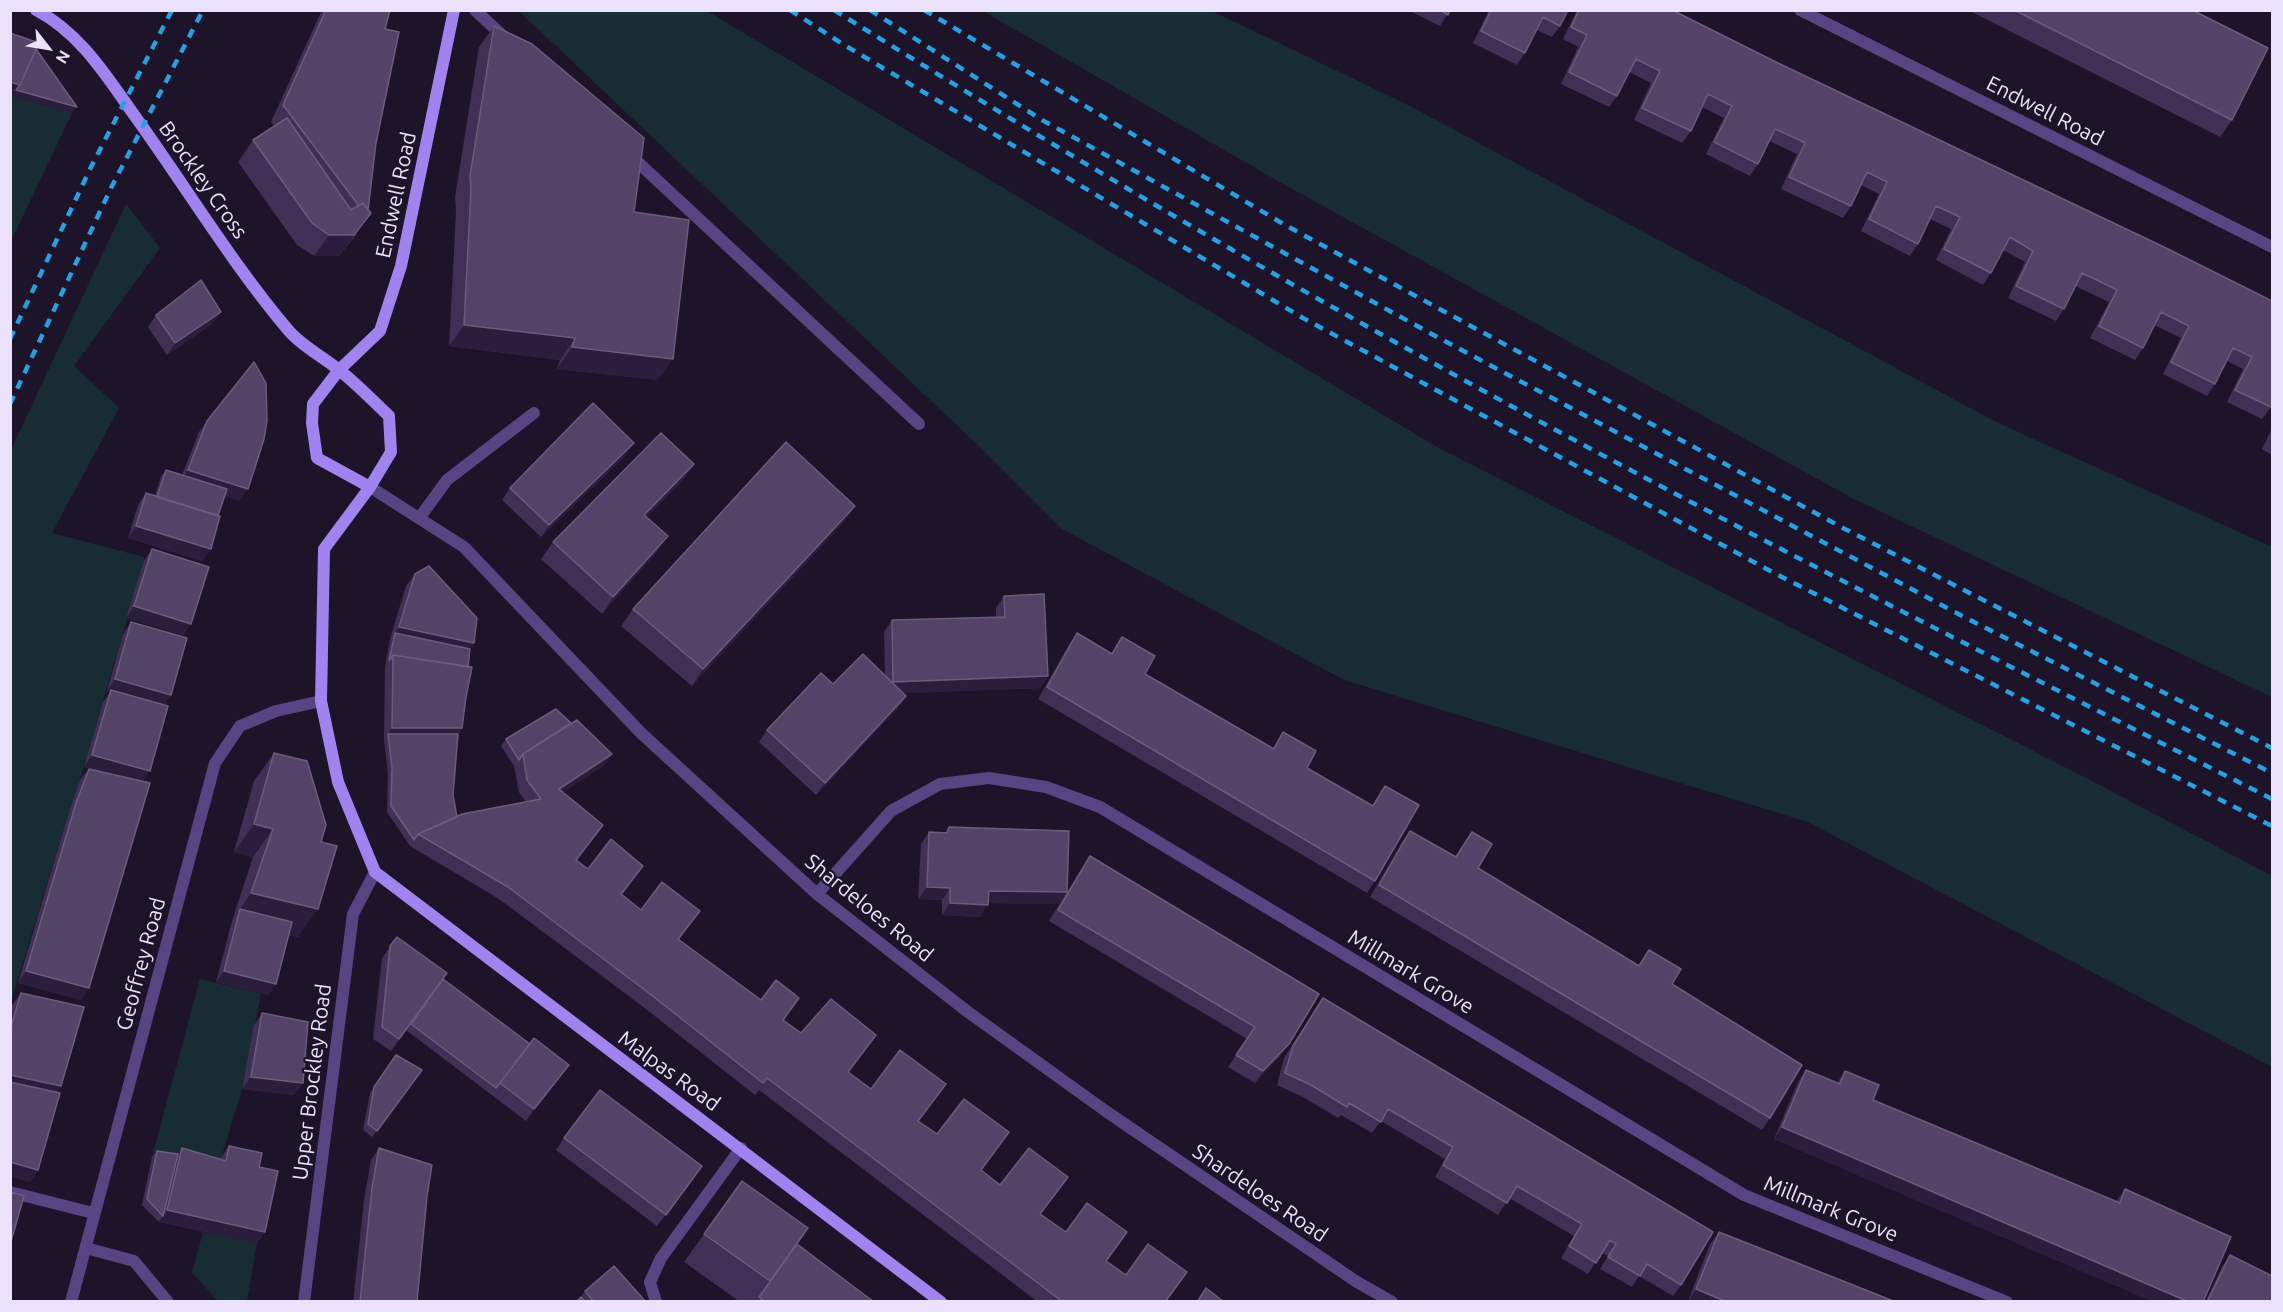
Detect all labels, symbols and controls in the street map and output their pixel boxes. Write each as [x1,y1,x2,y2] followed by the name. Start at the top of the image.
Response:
[18,18,78,78] north arrow
[53,48,74,67] text: N
[1982,71,2108,151] street label: Endwell Road
[153,117,253,243] street label: Brockley Cross
[370,130,422,260] street label: Endwell Road
[800,849,938,967] street label: Shardeloes Road
[111,895,171,1033] street label: Geoffrey Road
[1343,924,1479,1020] street label: Millmark Grove
[287,982,337,1182] street label: Upper Brockley Road
[613,1026,725,1116] street label: Malpas Road
[1188,1139,1332,1247] street label: Shardeloes Road
[1760,1171,1902,1247] street label: Millmark Grove

